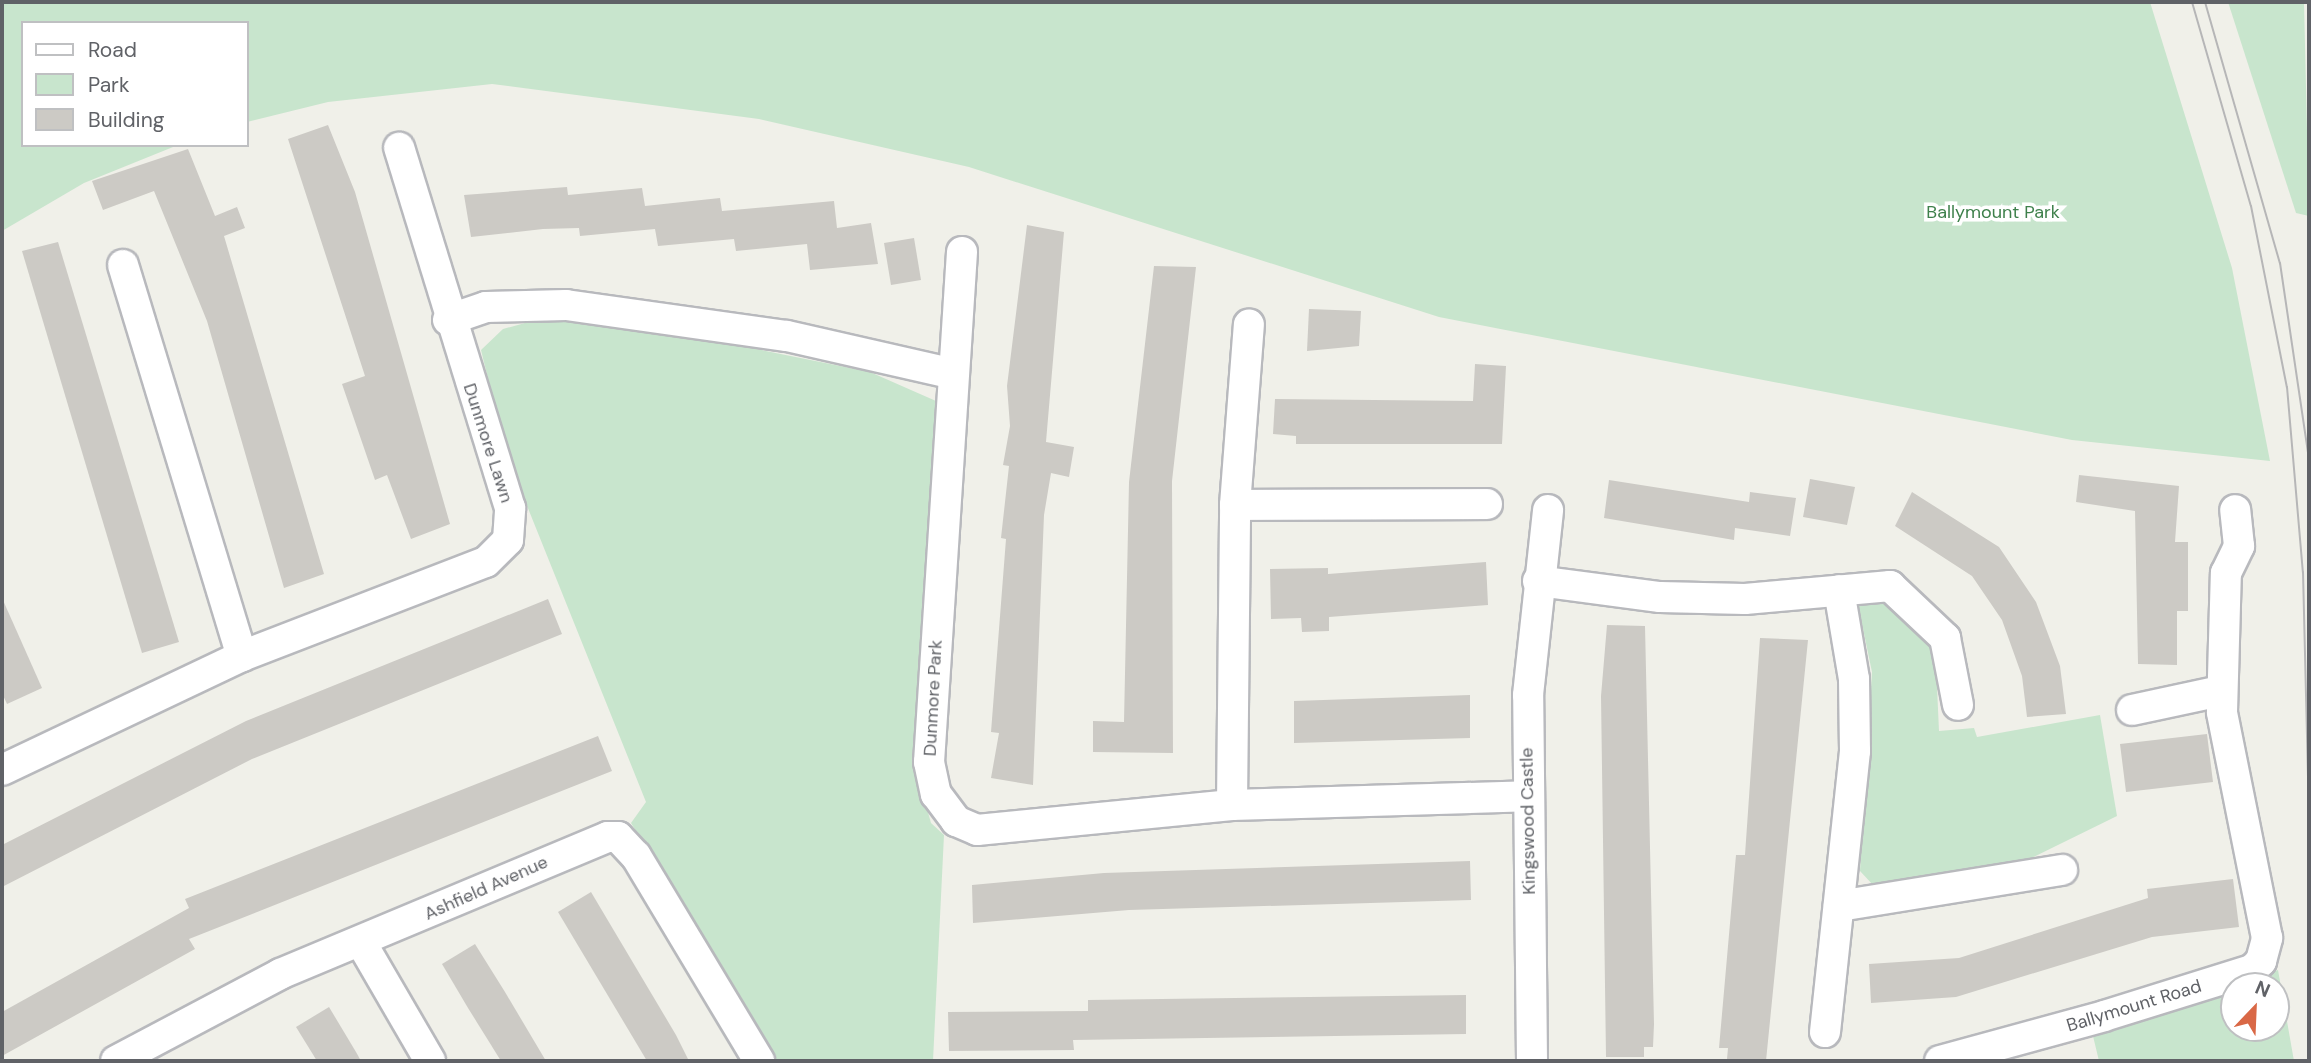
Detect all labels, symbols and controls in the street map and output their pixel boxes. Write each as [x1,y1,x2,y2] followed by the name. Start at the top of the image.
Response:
[21,21,248,147] legend
[88,36,137,64] text: Road
[88,71,129,99] text: Park
[88,106,164,134] text: Building
[1926,201,2060,223] park label: Ballymount Park
[459,381,517,505] street label: Dunmore Lawn
[919,639,947,757] street label: Dunmore Park
[1516,747,1540,895] street label: Kingswood Castle
[421,851,551,925] street label: Ashfield Avenue
[2220,972,2290,1042] north arrow
[2064,975,2204,1037] street label: Ballymount Road
[2251,975,2274,1003] text: N

